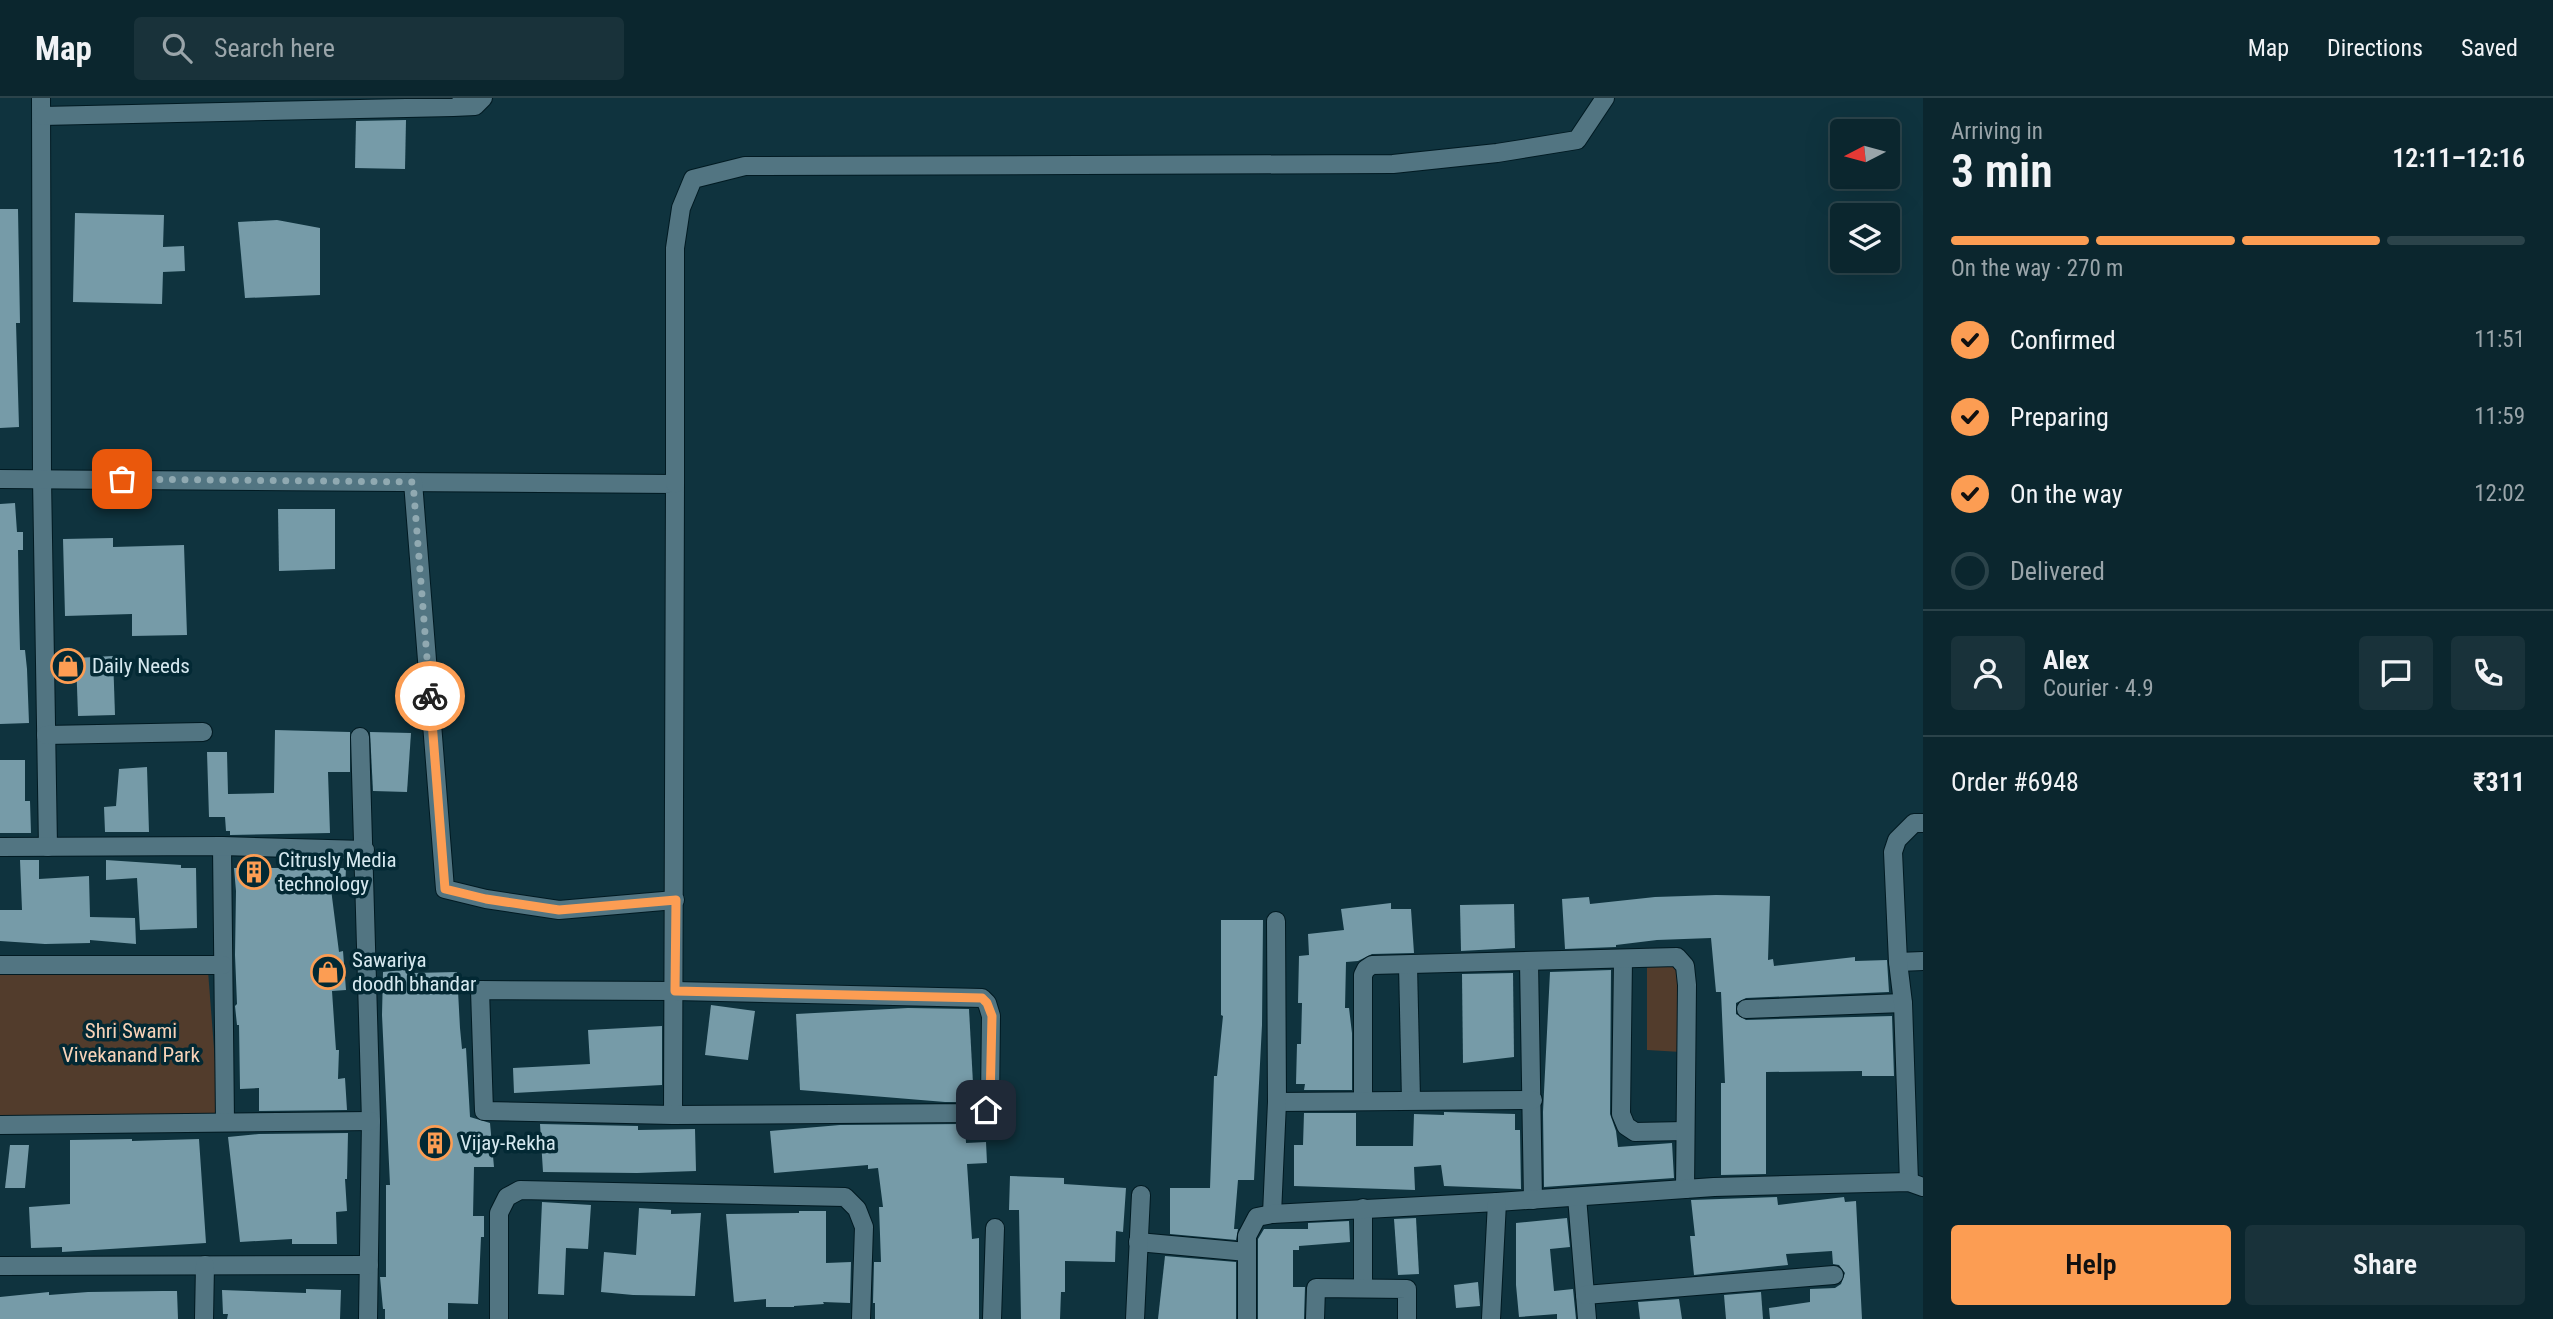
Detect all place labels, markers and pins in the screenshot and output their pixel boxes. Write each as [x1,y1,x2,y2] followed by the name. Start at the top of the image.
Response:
[92,449,152,509] pin
[49,647,87,685] shop icon: Daily Needs
[92,654,190,678] place label: Daily Needs
[278,848,396,896] place label: Citrusly Media technology
[235,853,273,891] building icon: Citrusly Media technology
[352,948,476,996] place label: Sawariya doodh bhandar
[309,953,347,991] shop icon: Sawariya doodh bhandar
[956,1080,1016,1140] pin
[416,1124,454,1162] building icon: Vijay-Rekha
[460,1131,556,1155] place label: Vijay-Rekha

